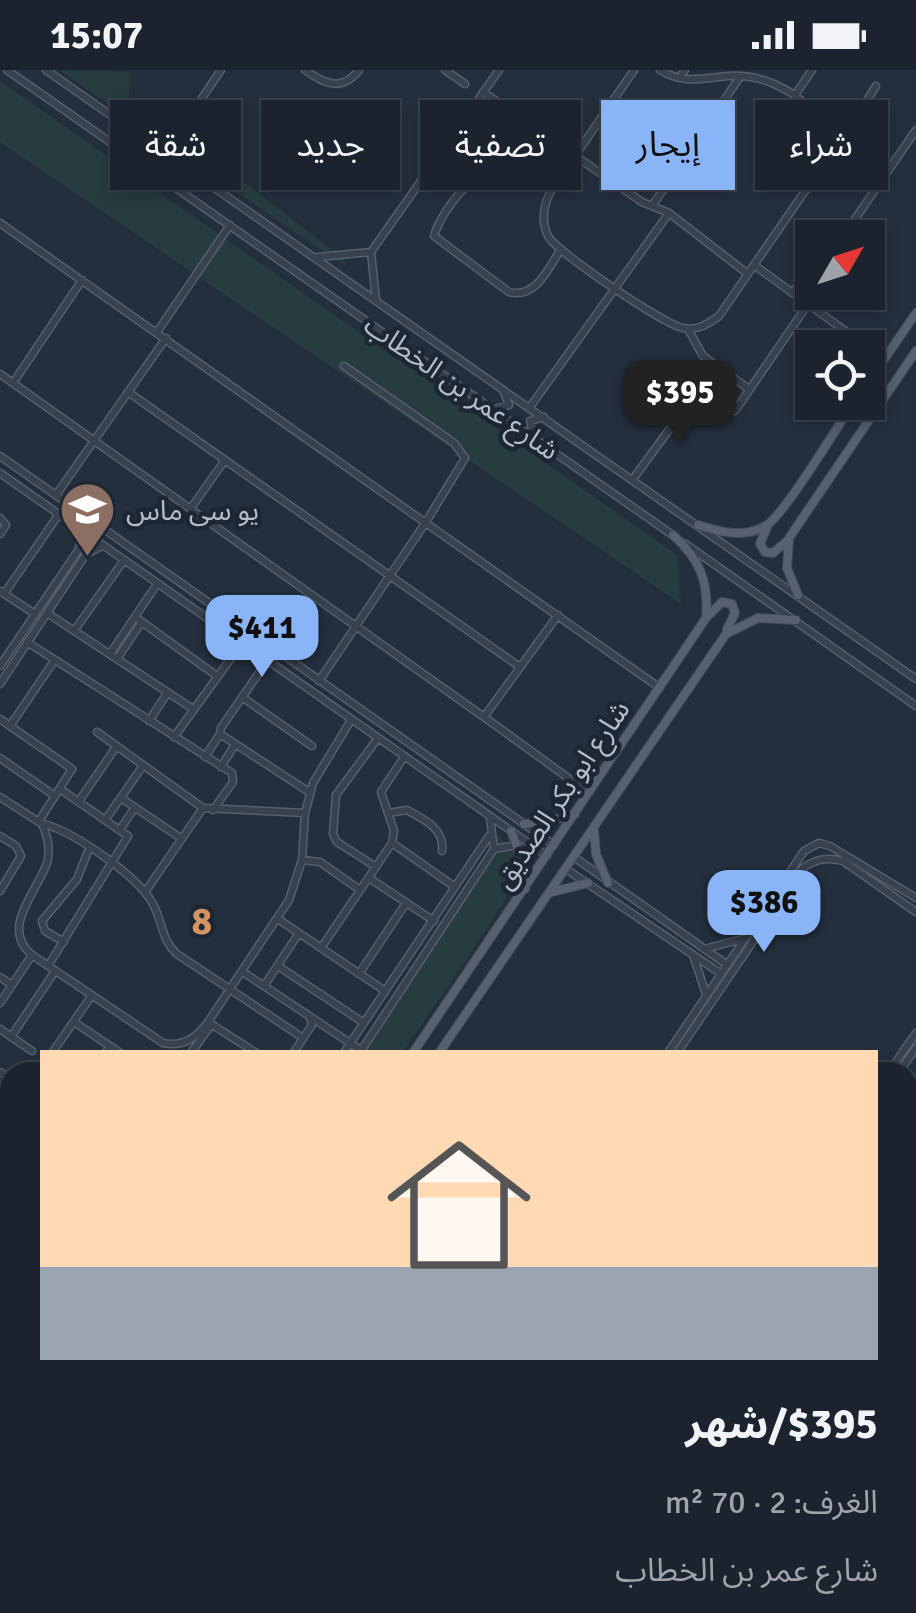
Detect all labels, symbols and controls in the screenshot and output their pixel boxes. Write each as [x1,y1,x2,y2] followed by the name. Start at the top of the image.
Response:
[50,12,143,59] text: 15:07
[110,100,241,190] chip: شقة
[261,100,400,190] chip: جديد
[420,100,581,190] chip: تصفية
[601,100,735,190] chip: إيجار
[755,100,888,190] chip: شراء
[795,220,885,310] north arrow
[795,220,885,420] map controls
[356,308,565,470] street label: شارع عمر بن الخطاب
[795,330,885,420] button: locate
[621,360,739,445] pin: $395
[645,373,715,412] text: $395
[57,480,117,559] school or university icon: يو سى ماس
[126,494,259,528] place label: يو سى ماس
[203,595,321,680] pin: $411
[227,608,297,647] text: $411
[486,694,640,897] street label: شارع ابو بكر الصديق
[705,870,823,955] pin: $386
[729,883,799,922] text: $386
[191,898,215,945] district label: 8
[369,1115,549,1295] icon: home
[686,1399,878,1450] text: $395/شهر
[665,1483,878,1522] text: الغرف: 2 · 70 m²
[615,1551,878,1590] text: شارع عمر بن الخطاب

